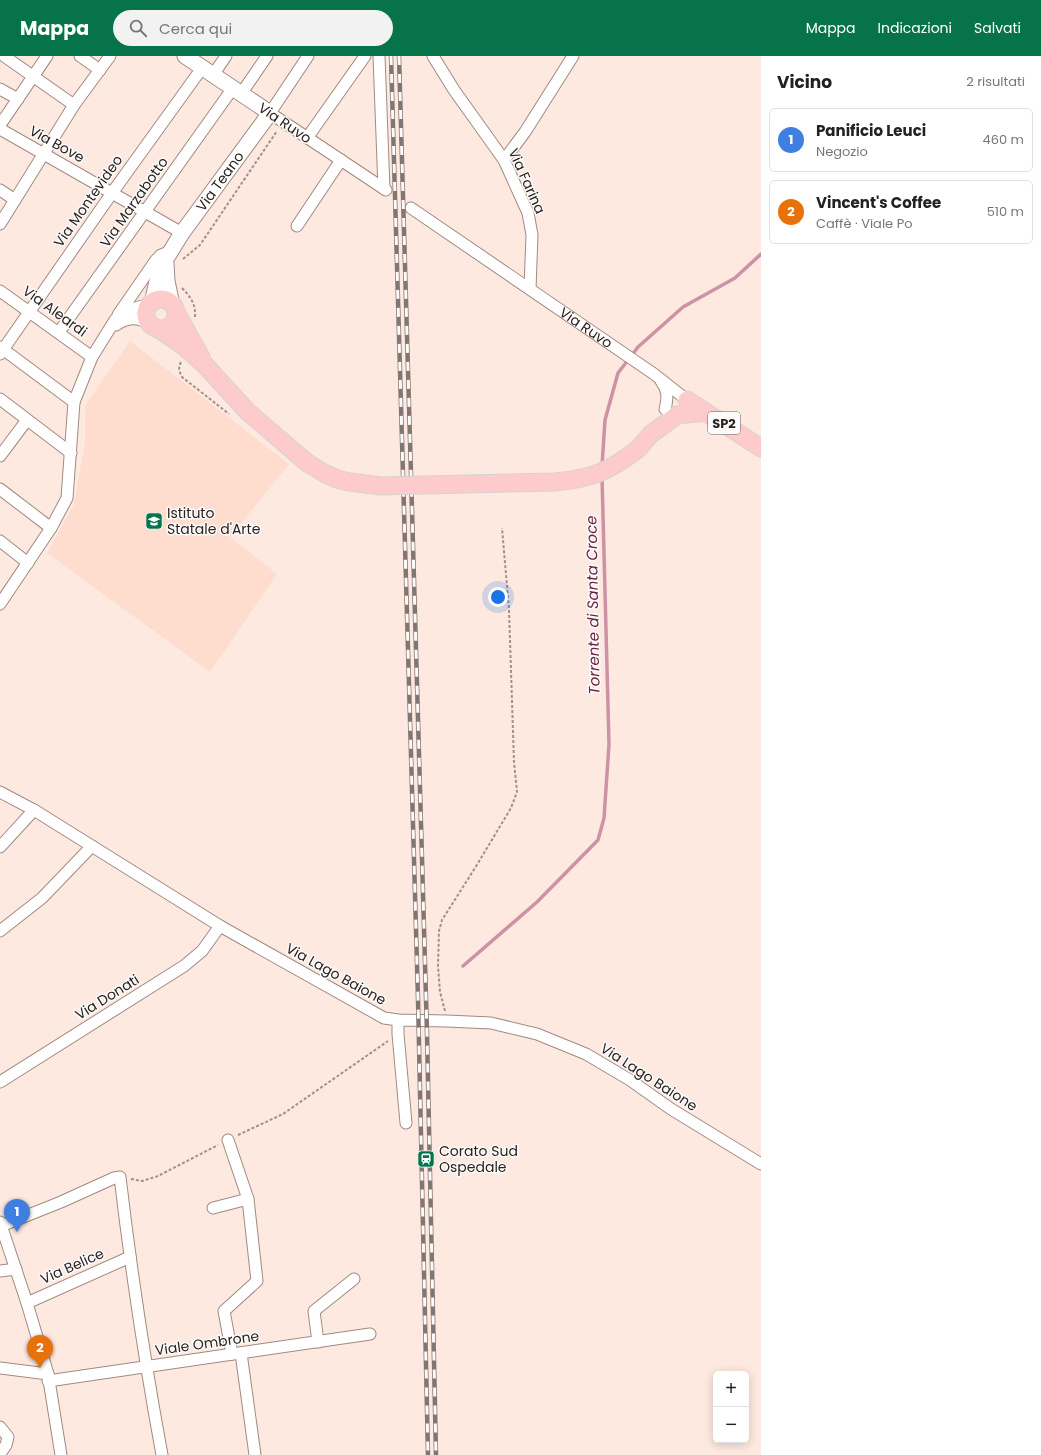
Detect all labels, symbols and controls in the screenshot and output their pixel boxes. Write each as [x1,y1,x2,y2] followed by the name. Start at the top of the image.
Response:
[113,10,393,46] search box
[20,15,89,42] text: Mappa
[127,17,149,39] icon: search
[159,18,232,39] text: Cerca qui
[806,18,856,38] text: Mappa
[878,18,952,38] text: Indicazioni
[974,18,1021,38] text: Salvati
[777,70,832,94] text: Vicino
[966,72,1025,91] text: 2 risultati
[254,98,316,148] street label: Via Ruvo
[816,120,926,141] text: Panificio Leuci
[26,121,88,167] street label: Via Bove
[789,130,793,149] text: 1
[983,130,1024,149] text: 460 m
[816,142,868,161] text: Negozio
[504,145,550,217] street label: Via Farina
[191,147,249,215] street label: Via Teano
[49,151,127,251] street label: Via Montevideo
[95,153,173,251] street label: Via Marzabotto
[816,192,941,213] text: Vincent's Coffee
[787,202,795,221] text: 2
[987,202,1024,221] text: 510 m
[816,214,913,233] text: Caffè · Viale Po
[19,281,91,341] street label: Via Aleardi
[555,302,617,353] street label: Via Ruvo
[708,412,740,434] road number: SP2
[167,503,261,539] place label: Istituto Statale d'Arte
[144,511,164,531] school or university icon: Istituto Statale d'Arte
[580,515,605,695] water label: Torrente di Santa Croce
[488,587,508,607] your location
[282,938,390,1010] street label: Via Lago Baione
[71,969,143,1025] street label: Via Donati
[597,1038,702,1116] street label: Via Lago Baione
[439,1141,518,1177] place label: Corato Sud Ospedale
[416,1149,436,1169] station icon: Corato Sud Ospedale
[4,1199,30,1232] pin: 1
[37,1243,107,1289] street label: Via Belice
[154,1326,261,1360] street label: Viale Ombrone
[27,1335,53,1368] pin: 2
[713,1371,749,1443] map controls
[713,1371,749,1407] button: +
[713,1407,749,1443] button: −

